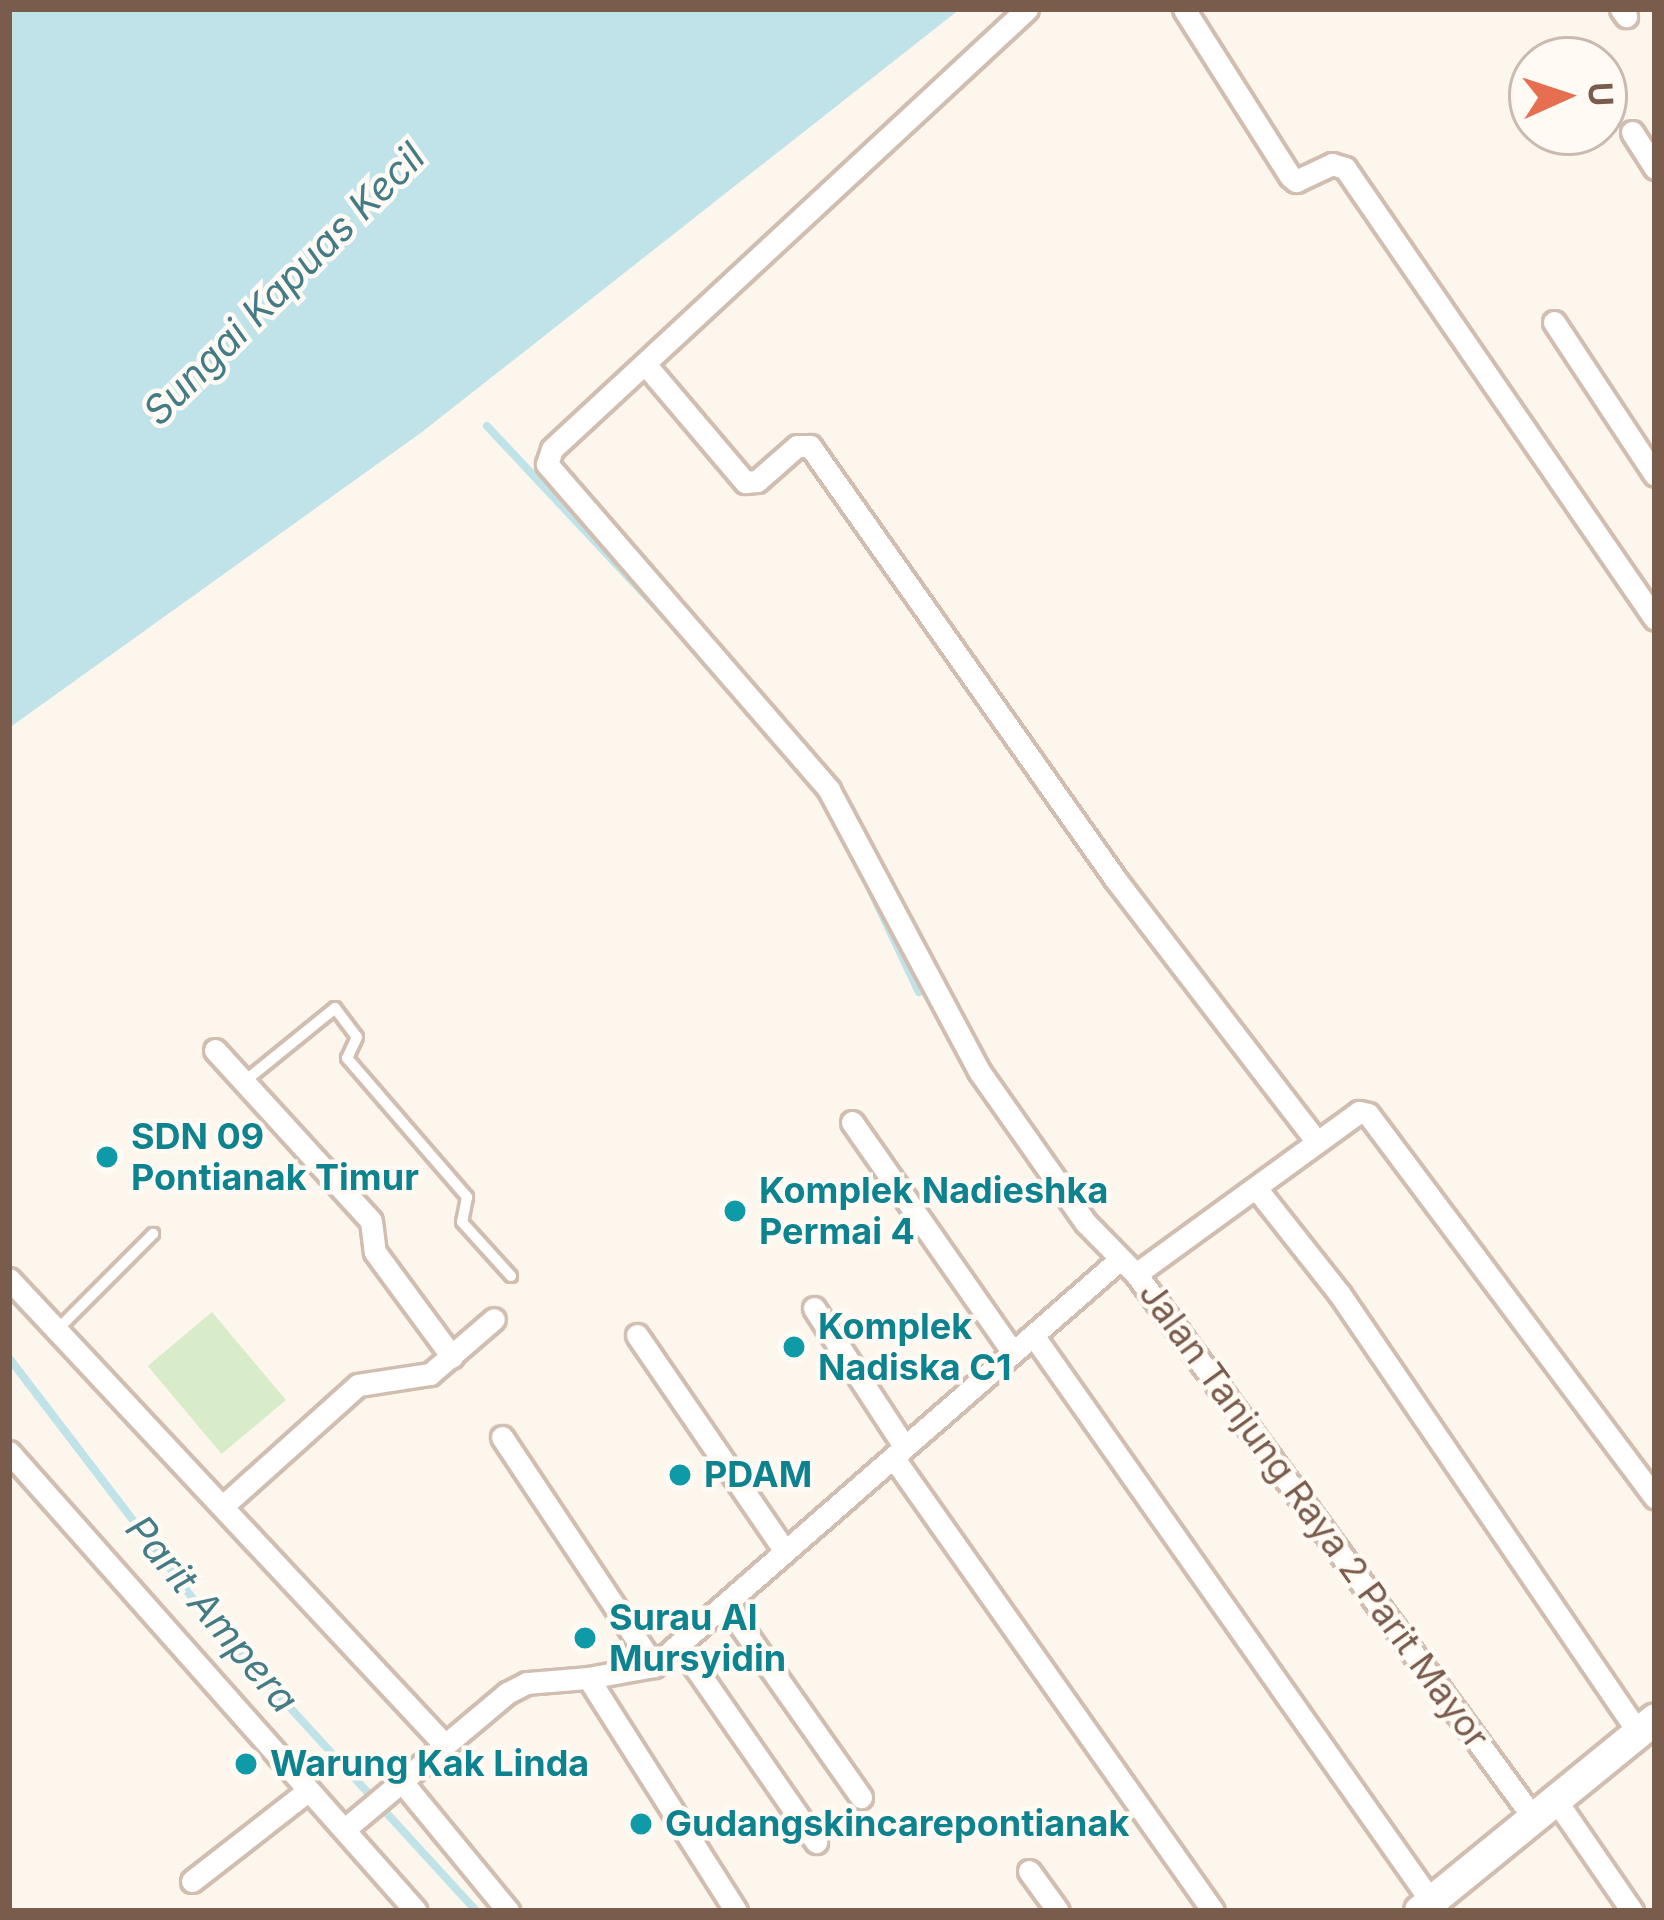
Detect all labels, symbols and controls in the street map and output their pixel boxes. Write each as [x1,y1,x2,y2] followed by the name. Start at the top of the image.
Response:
[1508,36,1628,156] north arrow
[1580,81,1622,107] text: U
[134,134,434,434] water label: Sungai Kapuas Kecil
[131,1114,419,1199] place label: SDN 09 Pontianak Timur
[94,1144,120,1170] marker: SDN 09 Pontianak Timur
[759,1168,1108,1253] place label: Komplek Nadieshka Permai 4
[722,1198,748,1224] marker: Komplek Nadieshka Permai 4
[1130,1273,1498,1757] street label: Jalan Tanjung Raya 2 Parit Mayor
[818,1304,1011,1389] place label: Komplek Nadiska C1
[781,1334,807,1360] marker: Komplek Nadiska C1
[704,1453,812,1497] place label: PDAM
[667,1462,693,1488] marker: PDAM
[116,1506,308,1722] water label: Parit Ampera
[609,1595,786,1680] place label: Surau Al Mursyidin
[572,1625,598,1651] marker: Surau Al Mursyidin
[270,1742,589,1786] place label: Warung Kak Linda
[233,1751,259,1777] marker: Warung Kak Linda
[665,1802,1129,1846] place label: Gudangskincarepontianak
[628,1811,654,1837] marker: Gudangskincarepontianak

